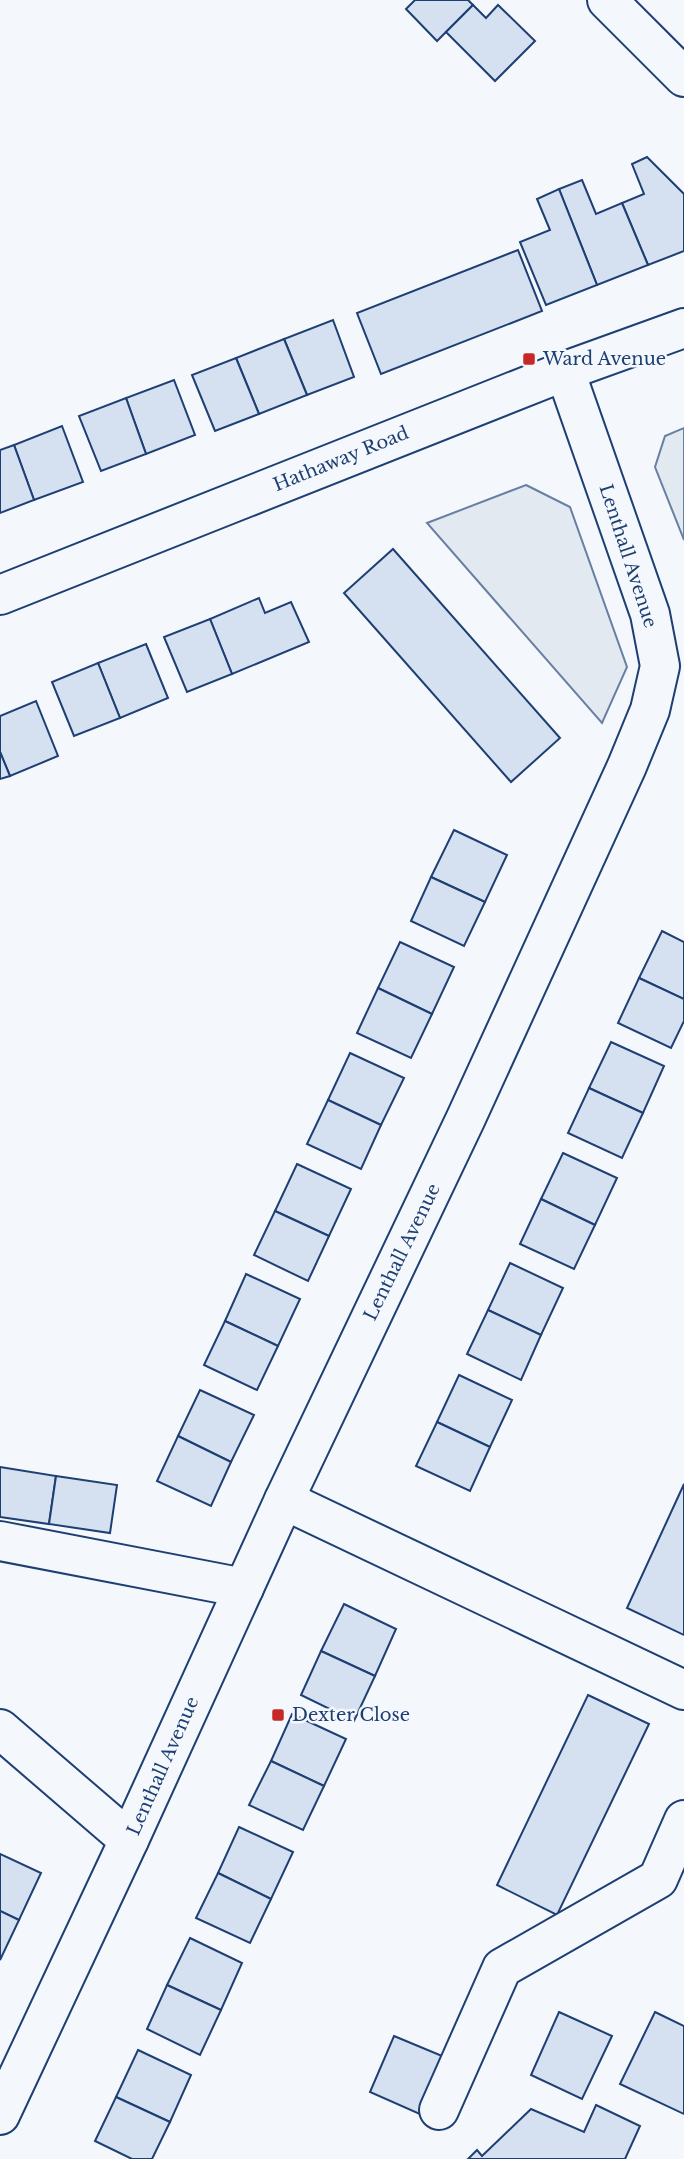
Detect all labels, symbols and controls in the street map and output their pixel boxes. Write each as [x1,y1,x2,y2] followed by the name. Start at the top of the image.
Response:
[542,348,666,370] place label: Ward Avenue
[521,351,537,367] marker: Ward Avenue
[270,422,412,496] street label: Hathaway Road
[594,481,662,631] street label: Lenthall Avenue
[359,1180,445,1324] street label: Lenthall Avenue
[123,1693,203,1839] street label: Lenthall Avenue
[292,1704,410,1726] place label: Dexter Close
[270,1707,286,1723] marker: Dexter Close

